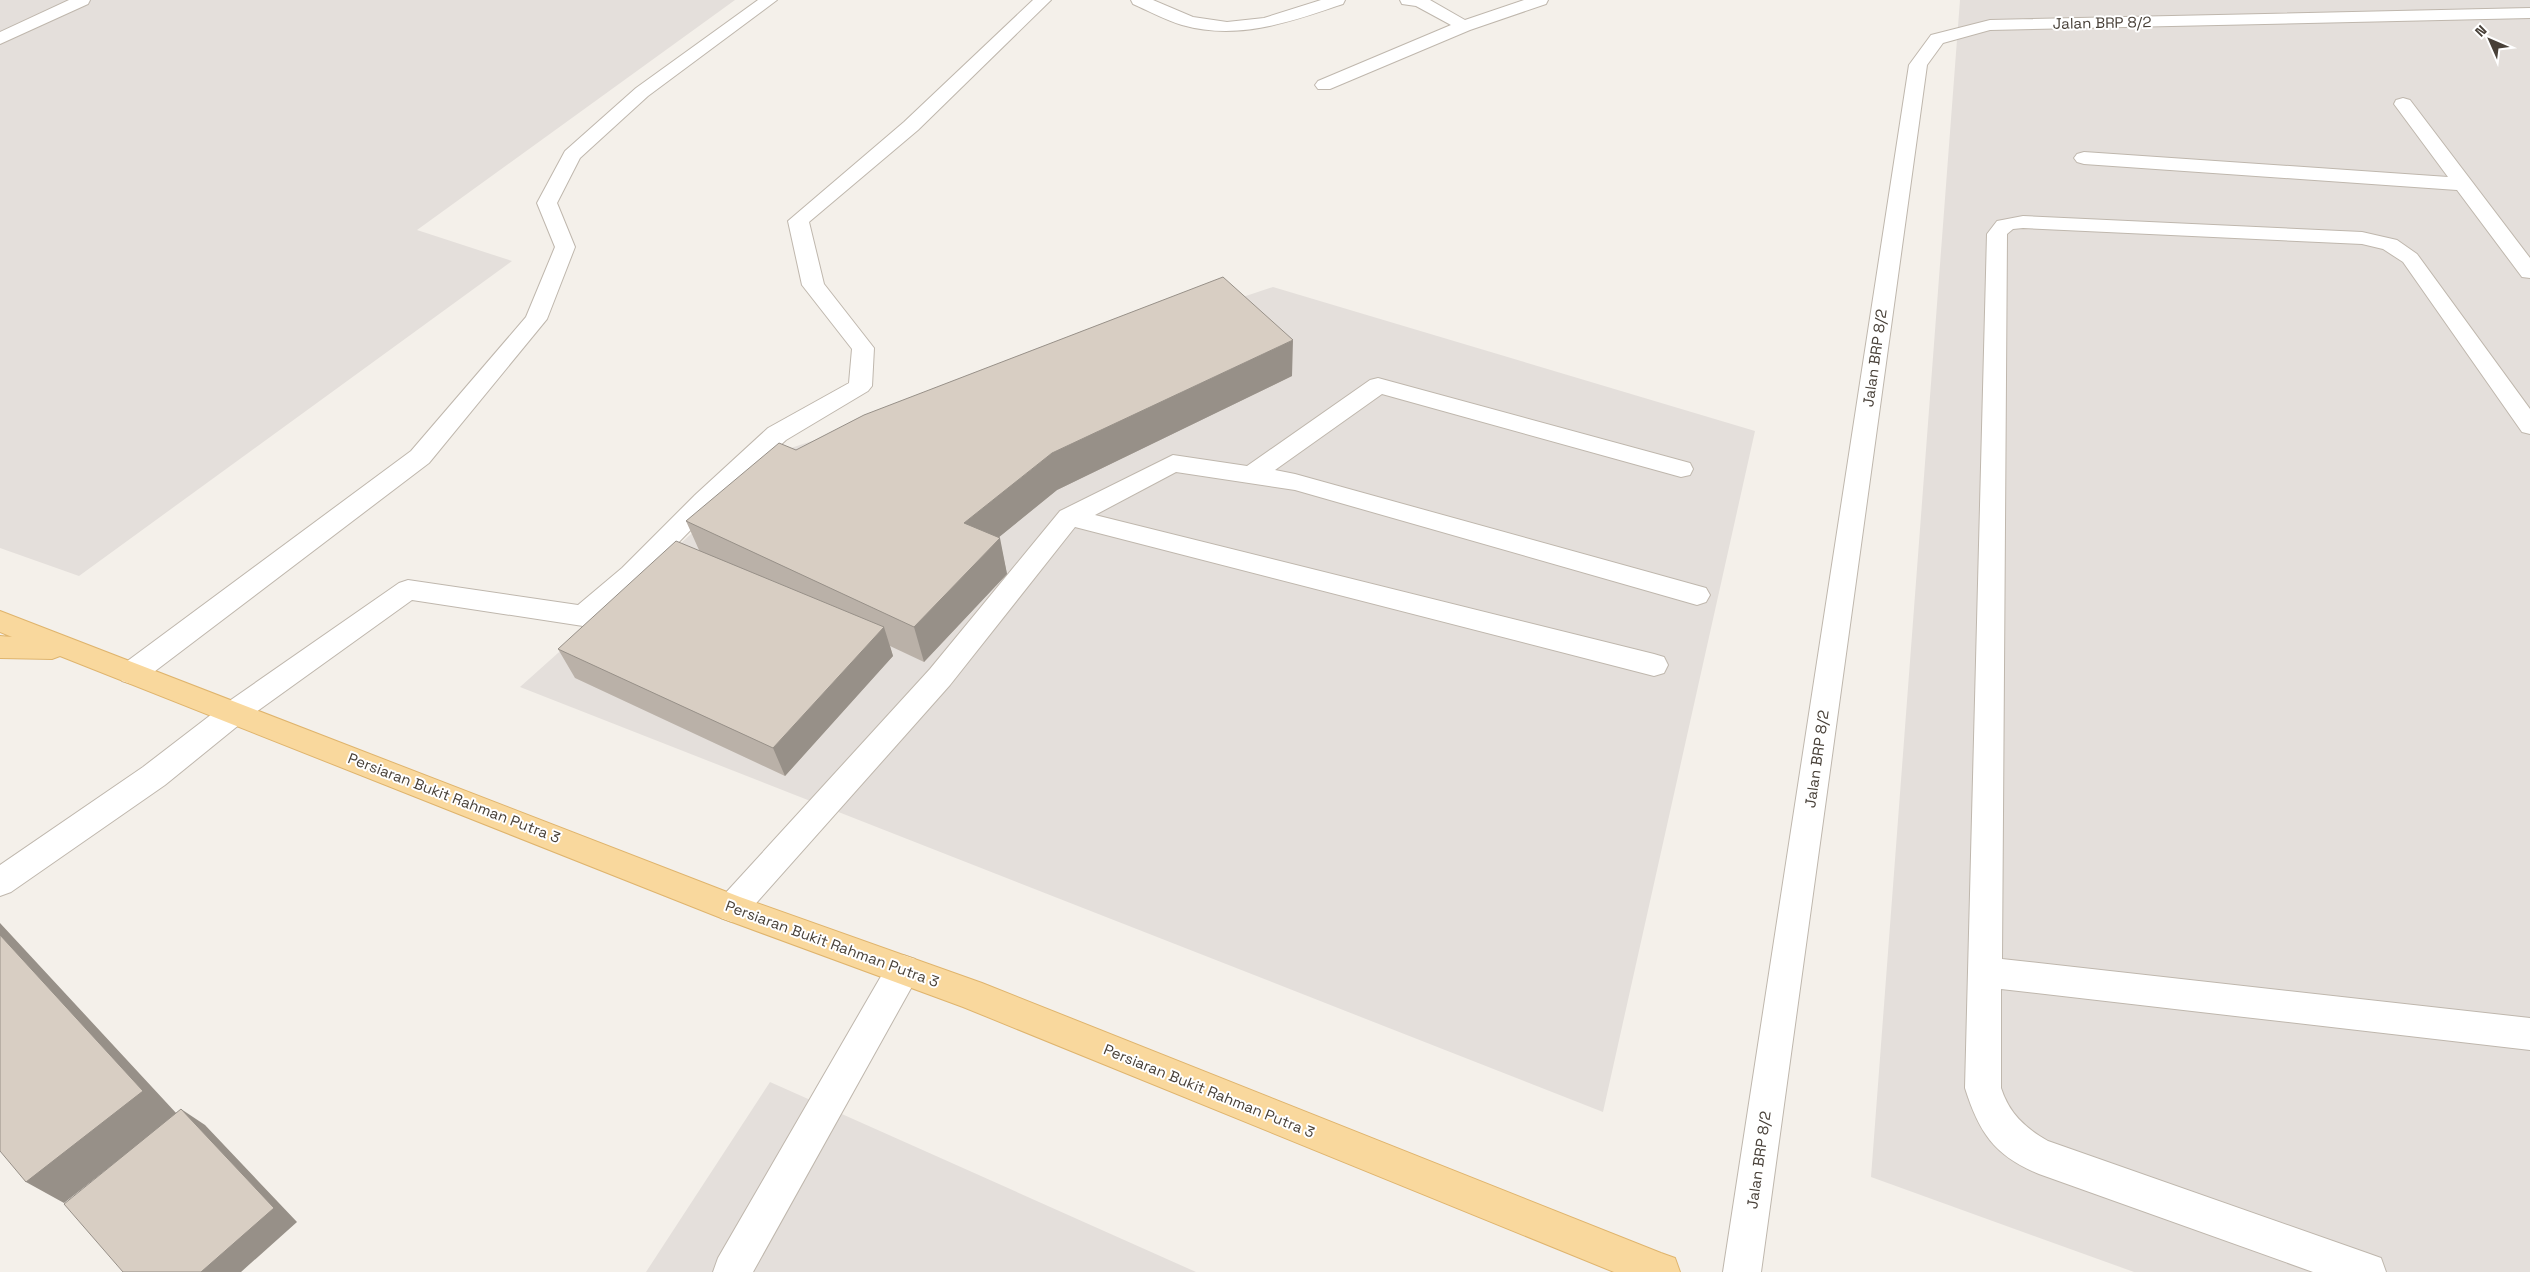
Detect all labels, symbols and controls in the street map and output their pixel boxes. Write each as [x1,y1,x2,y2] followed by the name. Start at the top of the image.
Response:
[2052,12,2152,33] street label: Jalan BRP 8/2
[2465,15,2515,65] north arrow
[2471,21,2490,40] text: N
[1858,308,1891,408] street label: Jalan BRP 8/2
[1800,709,1833,809] street label: Jalan BRP 8/2
[345,748,563,847] street label: Persiaran Bukit Rahman Putra 3
[723,896,942,991] street label: Persiaran Bukit Rahman Putra 3
[1101,1039,1317,1142] street label: Persiaran Bukit Rahman Putra 3
[1742,1110,1775,1210] street label: Jalan BRP 8/2

